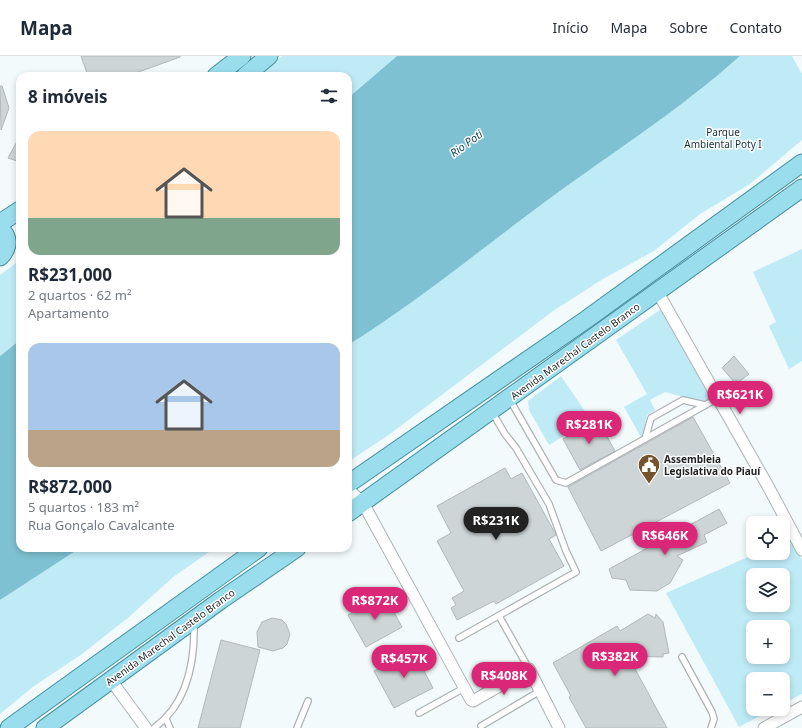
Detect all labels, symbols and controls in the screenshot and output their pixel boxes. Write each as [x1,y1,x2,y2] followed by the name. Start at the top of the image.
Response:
[20,15,73,41] text: Mapa
[553,18,588,37] text: Início
[610,18,647,37] text: Mapa
[669,18,708,37] text: Sobre
[730,18,782,37] text: Contato
[28,85,108,108] text: 8 imóveis
[318,85,340,107] icon: filters
[684,125,762,151] park label: Parque Ambiental Poty I
[447,126,486,160] water label: Rio Poti
[148,157,220,229] icon: home
[28,263,112,286] text: R$231,000
[28,286,132,304] text: 2 quartos · 62 m²
[508,299,642,403] street label: Avenida Marechal Castelo Branco
[28,304,109,322] text: Apartamento
[148,369,220,441] icon: home
[707,381,773,415] pin: R$621K
[717,385,763,403] text: R$621K
[556,411,622,445] pin: R$281K
[566,415,612,433] text: R$281K
[636,452,662,485] public building icon: Assembleia Legislativa do Piauí
[664,452,761,478] place label: Assembleia Legislativa do Piauí
[28,475,112,498] text: R$872,000
[28,498,139,516] text: 5 quartos · 183 m²
[463,507,529,541] pin: R$231K
[473,511,519,529] text: R$231K
[28,516,175,534] text: Rua Gonçalo Cavalcante
[746,516,790,716] map controls
[746,516,790,560] button: locate
[632,522,698,556] pin: R$646K
[642,526,688,544] text: R$646K
[746,568,790,612] button: layers
[103,585,237,689] street label: Avenida Marechal Castelo Branco
[342,587,408,621] pin: R$872K
[352,591,398,609] text: R$872K
[746,620,790,664] button: +
[582,643,648,677] pin: R$382K
[371,645,437,679] pin: R$457K
[592,647,638,665] text: R$382K
[381,649,427,667] text: R$457K
[471,662,537,696] pin: R$408K
[481,666,527,684] text: R$408K
[746,672,790,716] button: −

